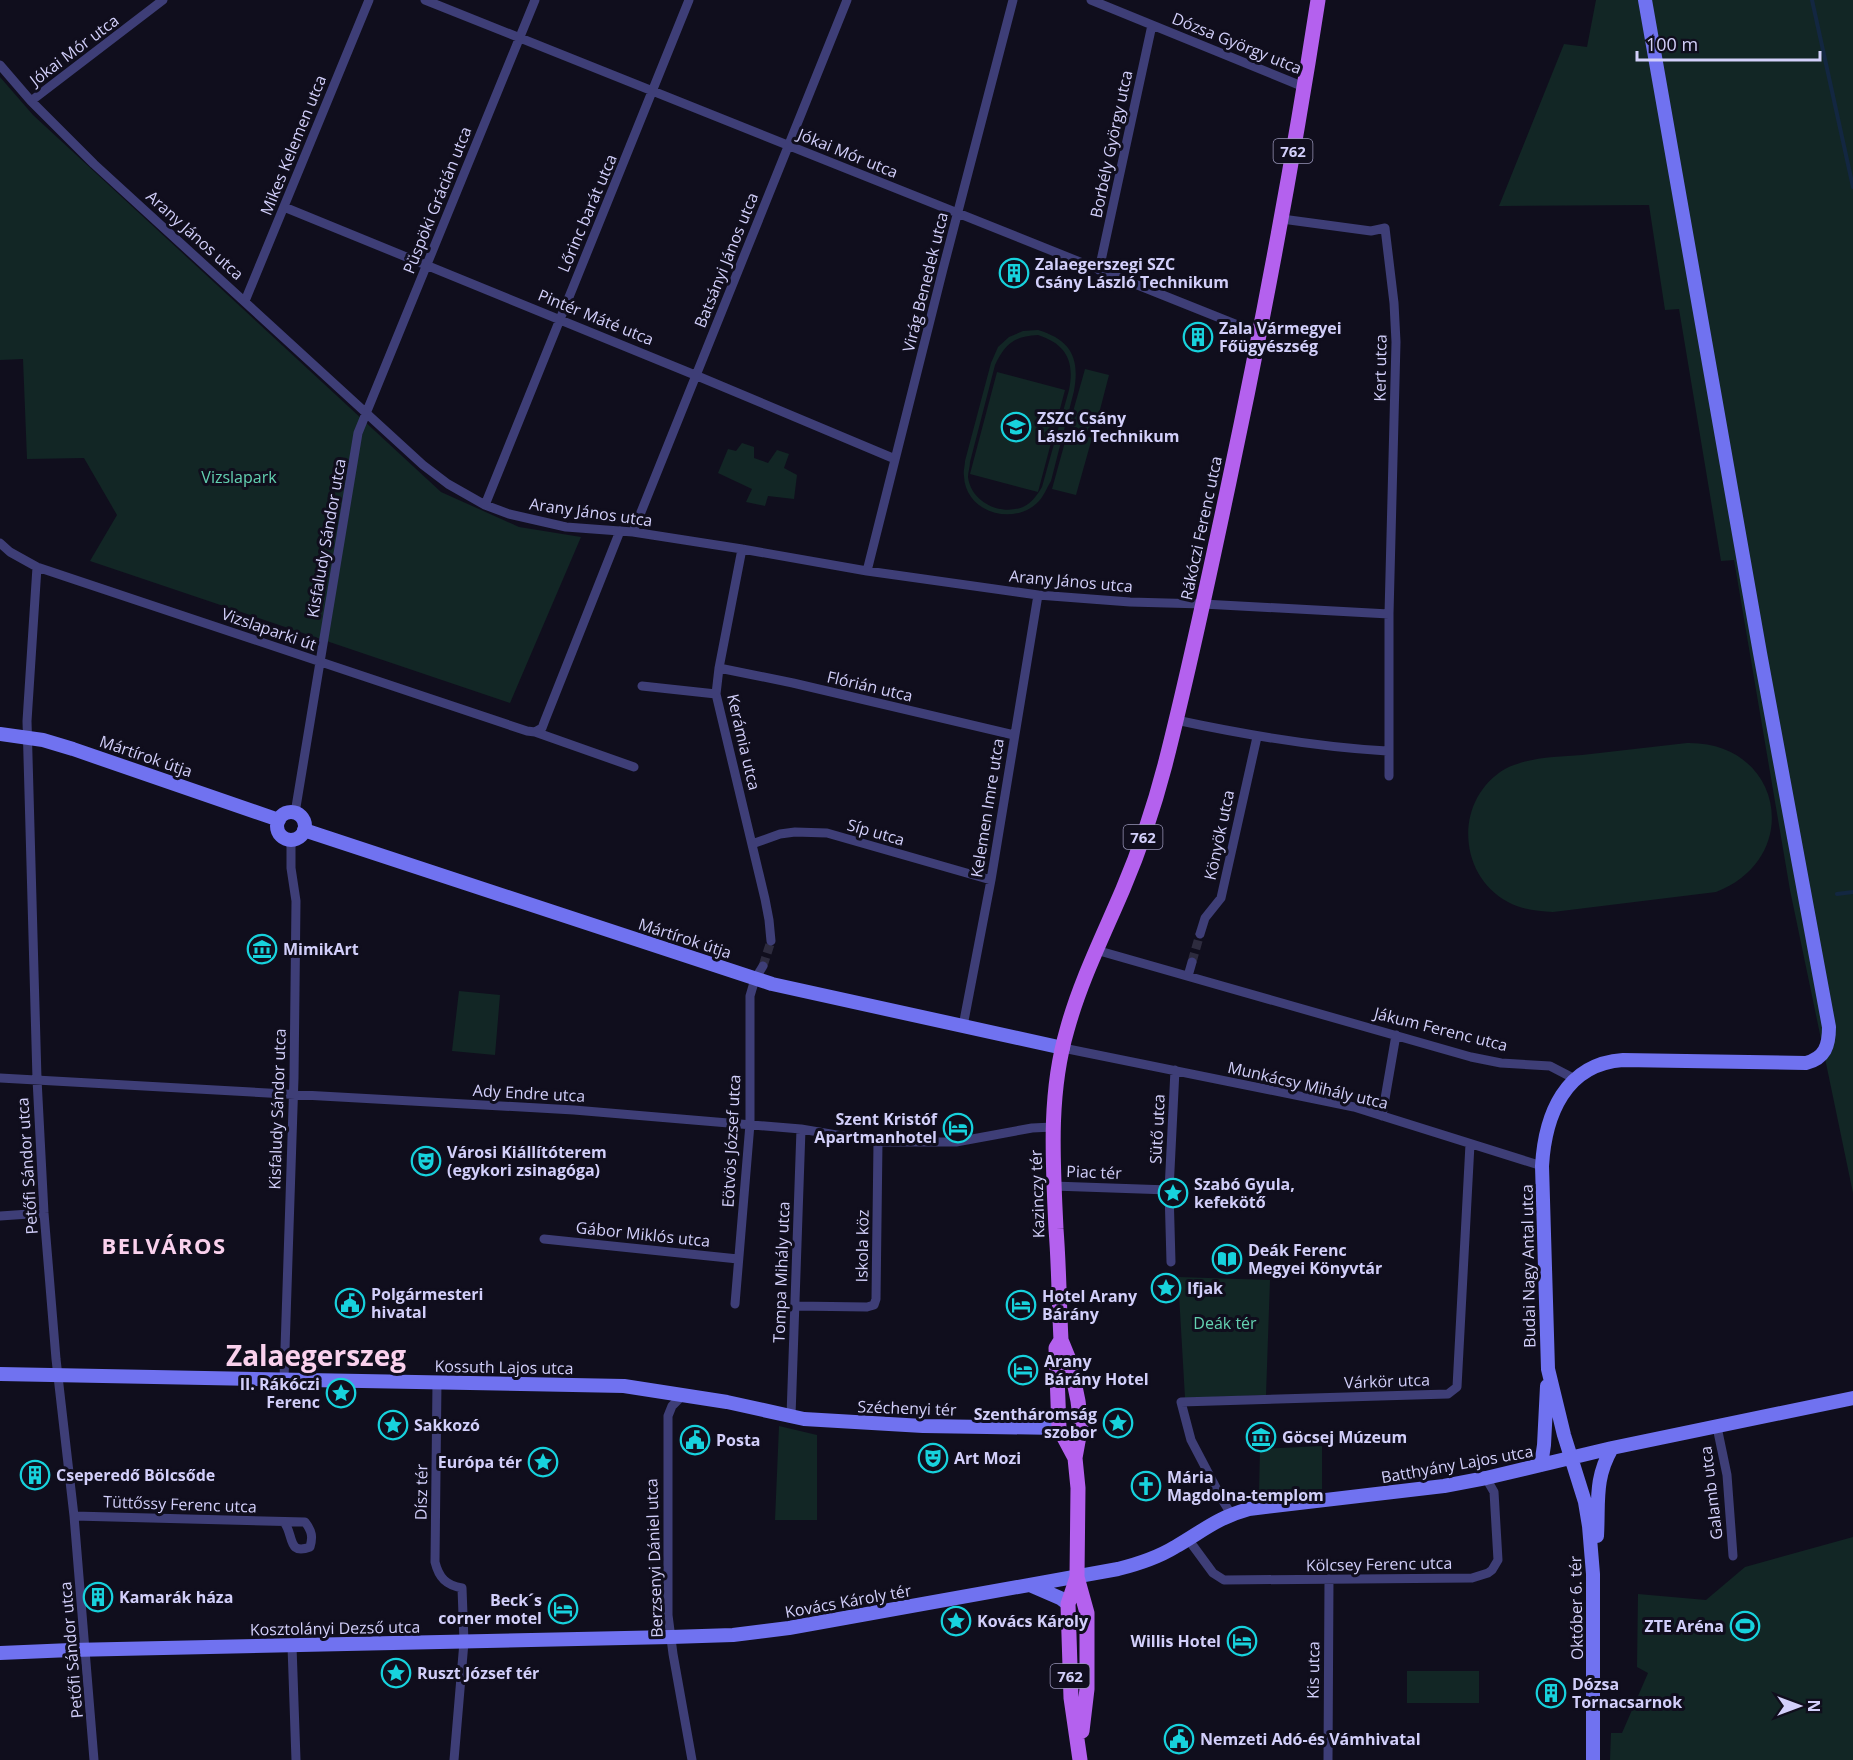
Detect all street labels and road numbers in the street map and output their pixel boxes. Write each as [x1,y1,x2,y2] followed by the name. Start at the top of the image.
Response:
[1169,7,1305,79] street label: Dózsa György utca
[23,9,123,92] street label: Jókai Mór utca
[1085,68,1137,220] street label: Borbély György utca
[255,72,331,218] street label: Mikes Kelemen utca
[793,122,901,183] street label: Jókai Mór utca
[397,123,477,277] street label: Püspöki Grácián utca
[1274,139,1312,163] road number: 762
[552,151,622,275] street label: Lőrinc barát utca
[142,185,248,285] street label: Arany János utca
[689,189,763,331] street label: Batsányi János utca
[897,210,953,354] street label: Virág Benedek utca
[535,284,657,350] street label: Pintér Máté utca
[1368,334,1392,402] street label: Kert utca
[1175,454,1227,602] street label: Rákóczi Ferenc utca
[301,457,351,619] street label: Kisfaludy Sándor utca
[528,492,654,532] street label: Arany János utca
[1008,565,1134,597] street label: Arany János utca
[219,602,320,656] street label: Vizslaparki út
[825,665,915,707] street label: Flórián utca
[722,692,766,792] street label: Kerámia utca
[97,730,195,782] street label: Mártírok útja
[965,737,1009,879] street label: Kelemen Imre utca
[1199,788,1239,882] street label: Könyök utca
[845,813,907,851] street label: Síp utca
[1124,825,1162,849] road number: 762
[636,913,734,963] street label: Mártírok útja
[1370,1001,1510,1056] street label: Jákum Ferenc utca
[263,1028,291,1190] street label: Kisfaludy Sándor utca
[1226,1056,1390,1114] street label: Munkácsy Mihály utca
[717,1074,745,1208] street label: Eötvös József utca
[472,1079,586,1107] street label: Ady Endre utca
[1144,1093,1170,1165] street label: Sütő utca
[11,1097,43,1235] street label: Petőfi Sándor utca
[1024,1149,1050,1239] street label: Kazinczy tér
[1066,1160,1123,1184] street label: Piac tér
[1516,1184,1540,1348] street label: Budai Nagy Antal utca
[768,1201,794,1343] street label: Tompa Mihály utca
[850,1209,874,1283] street label: Iskola köz
[575,1216,711,1252] street label: Gábor Miklós utca
[434,1355,574,1379] street label: Kossuth Lajos utca
[1344,1369,1430,1393] street label: Várkör utca
[857,1395,957,1421] street label: Széchenyi tér
[1379,1440,1535,1488] street label: Batthyány Lajos utca
[1694,1445,1728,1541] street label: Galamb utca
[410,1463,432,1520] street label: Dísz tér
[640,1478,668,1638] street label: Berzsenyi Dániel utca
[103,1490,257,1518] street label: Tüttőssy Ferenc utca
[1306,1552,1452,1576] street label: Kölcsey Ferenc utca
[1564,1555,1588,1660] street label: Október 6. tér
[783,1579,913,1623] street label: Kovács Károly tér
[54,1581,88,1719] street label: Petőfi Sándor utca
[250,1616,420,1640] street label: Kosztolányi Dezső utca
[1301,1641,1325,1699] street label: Kis utca
[1050,1664,1090,1688] road number: 762

